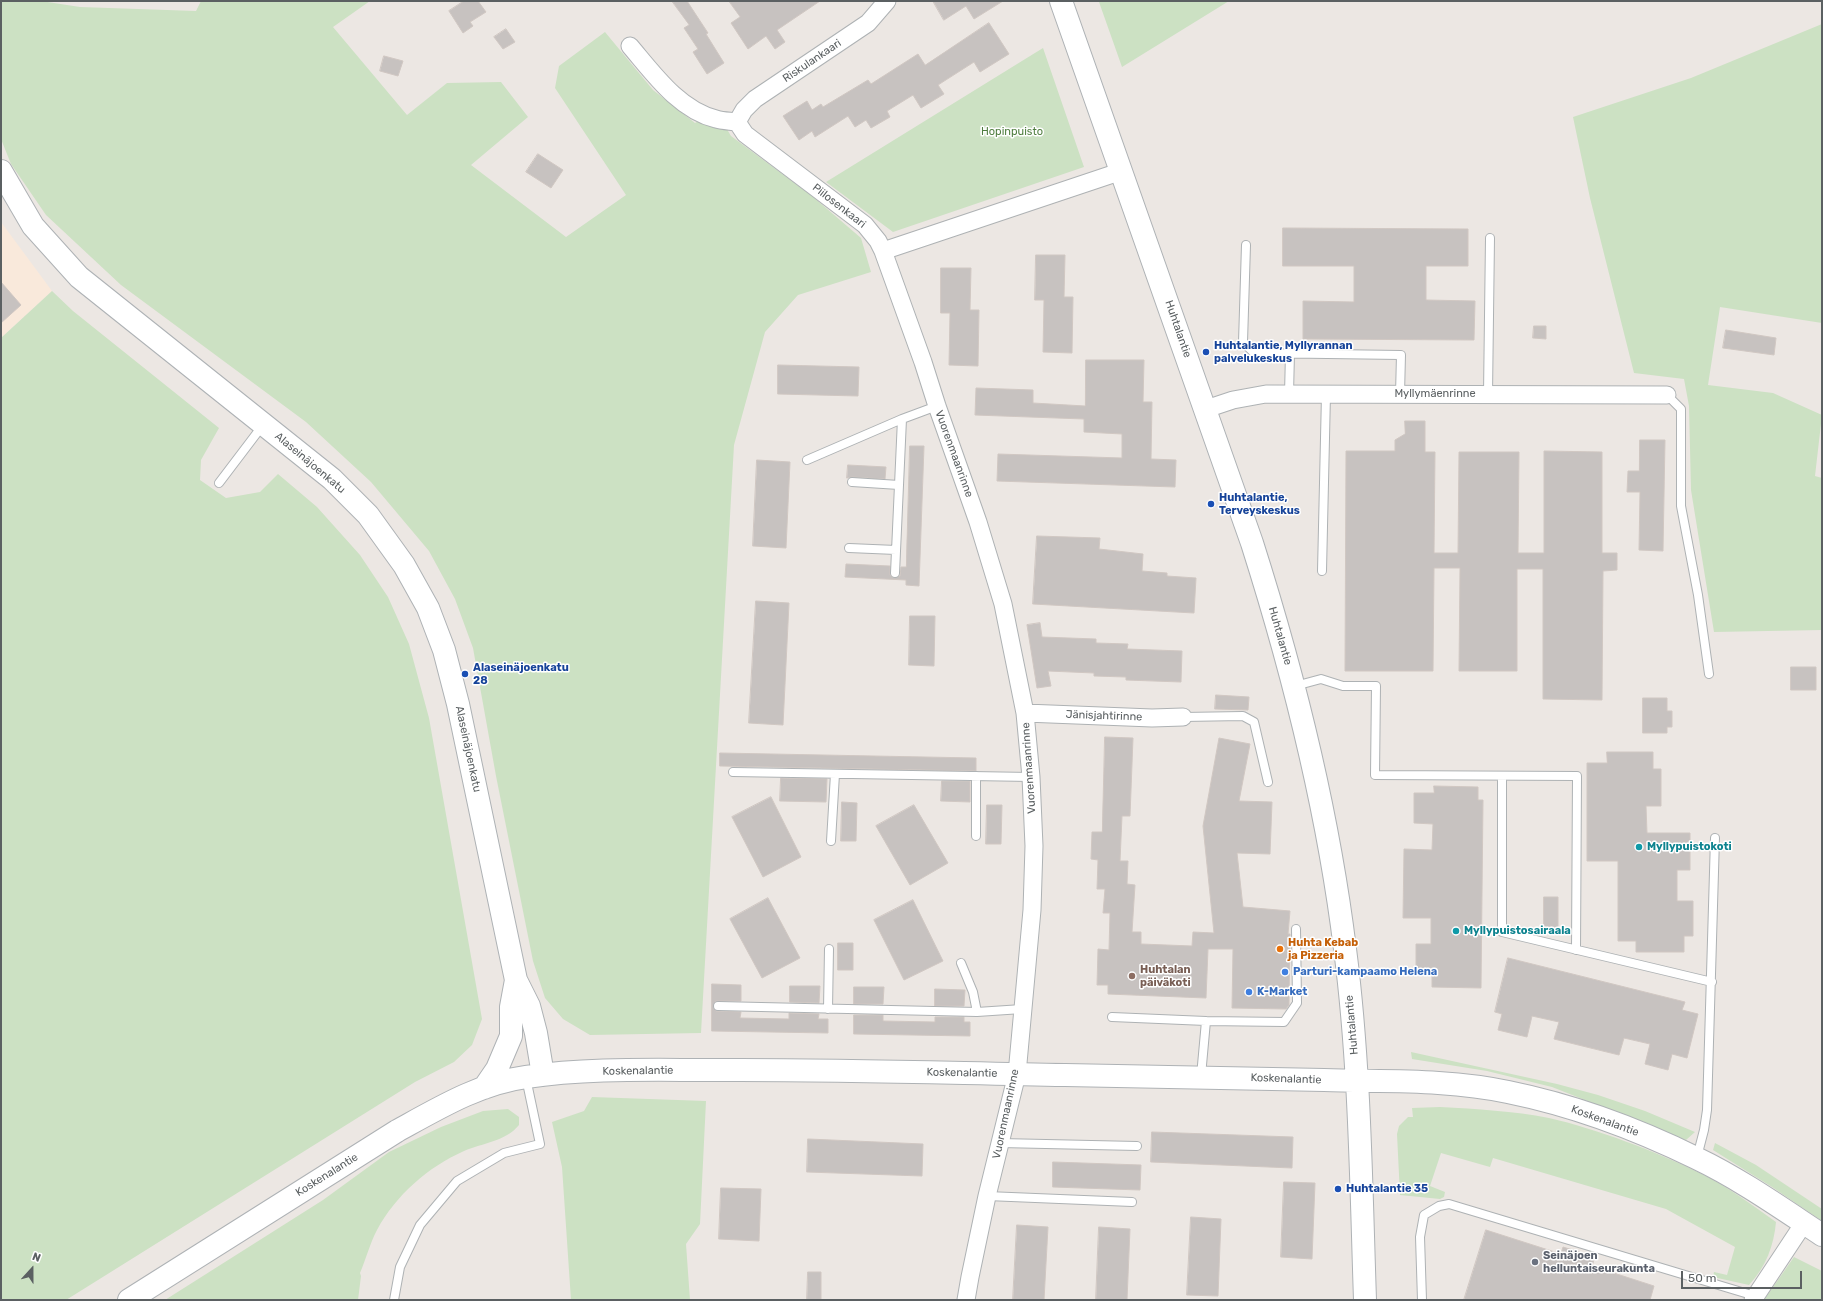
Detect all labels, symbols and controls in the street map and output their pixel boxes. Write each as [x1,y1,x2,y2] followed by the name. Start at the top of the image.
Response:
[780,37,844,85] street label: Riskulankaari
[981,125,1043,139] park label: Hopinpuisto
[810,181,868,231] street label: Piilosenkaari
[1162,299,1194,359] street label: Huhtalantie
[1214,339,1352,365] place label: Huhtalantie, Myllyrannan palvelukeskus
[1201,347,1211,357] marker: Huhtalantie, Myllyrannan palvelukeskus
[1394,387,1476,401] street label: Myllymäenrinne
[932,409,976,499] street label: Vuorenmaanrinne
[272,430,348,496] street label: Alaseinäjoenkatu
[1219,491,1300,517] place label: Huhtalantie, Terveyskeskus
[1206,499,1216,509] marker: Huhtalantie, Terveyskeskus
[1265,605,1295,667] street label: Huhtalantie
[473,661,569,687] place label: Alaseinäjoenkatu 28
[460,669,470,679] marker: Alaseinäjoenkatu 28
[452,705,484,793] street label: Alaseinäjoenkatu
[1065,708,1143,724] street label: Jänisjahtirinne
[1019,722,1039,814] street label: Vuorenmaanrinne
[1647,840,1732,854] place label: Myllypuistokoti
[1634,842,1644,852] marker: Myllypuistokoti
[1464,924,1571,938] place label: Myllypuistosairaala
[1451,926,1461,936] marker: Myllypuistosairaala
[1288,936,1358,962] place label: Huhta Kebab ja Pizzeria
[1275,944,1285,954] marker: Huhta Kebab ja Pizzeria
[1140,963,1191,989] place label: Huhtalan päiväkoti
[1293,965,1437,979] place label: Parturi-kampaamo Helena
[1280,967,1290,977] marker: Parturi-kampaamo Helena
[1127,971,1137,981] marker: Huhtalan päiväkoti
[1257,985,1307,999] place label: K-Market
[1244,987,1254,997] marker: K-Market
[1343,995,1361,1055] street label: Huhtalantie
[602,1064,674,1078] street label: Koskenalantie
[926,1066,998,1080] street label: Koskenalantie
[990,1068,1022,1160] street label: Vuorenmaanrinne
[1250,1071,1322,1087] street label: Koskenalantie
[1569,1103,1641,1139] street label: Koskenalantie
[293,1151,361,1199] street label: Koskenalantie
[1346,1182,1428,1196] place label: Huhtalantie 35
[1333,1184,1343,1194] marker: Huhtalantie 35
[12,1249,52,1289] north arrow
[1543,1249,1655,1275] place label: Seinäjoen helluntaiseurakunta
[30,1250,42,1265] text: N
[1530,1257,1540,1267] marker: Seinäjoen helluntaiseurakunta
[1683,1263,1804,1289] scale bar
[1688,1271,1716,1285] text: 50 m

